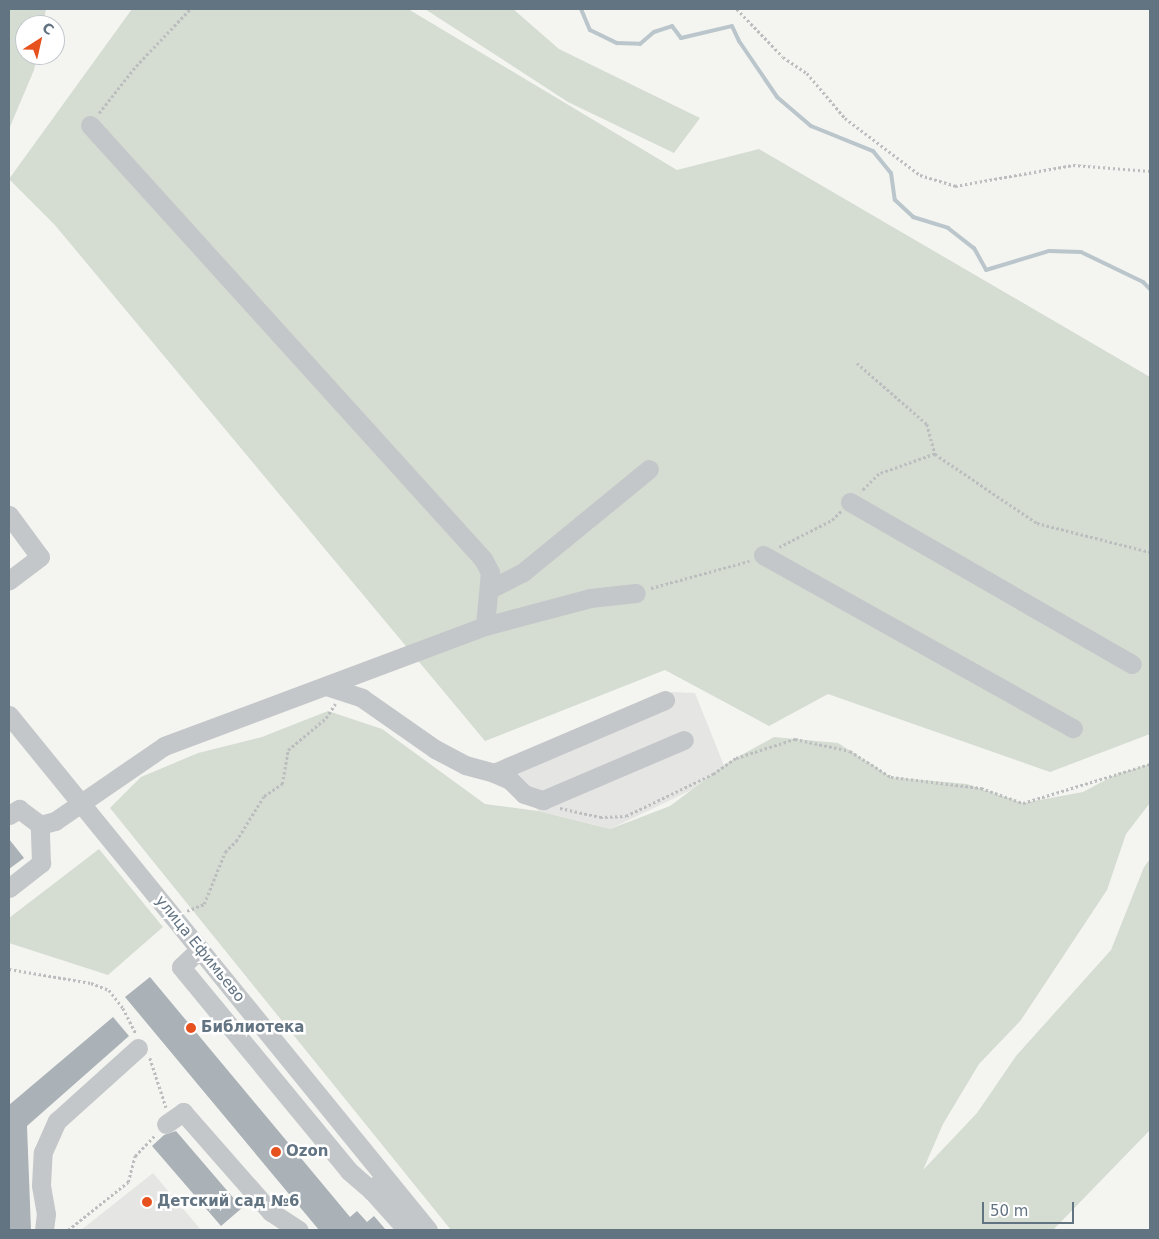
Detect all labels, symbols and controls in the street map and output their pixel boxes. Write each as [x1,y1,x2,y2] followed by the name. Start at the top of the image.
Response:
[15,15,65,65] north arrow
[39,19,57,38] text: С
[152,892,248,1006] street label: улица Ефимьево
[201,1019,304,1037] place label: Библиотека
[185,1022,197,1034] marker: Библиотека
[286,1143,328,1161] place label: Ozon
[270,1146,282,1158] marker: Ozon
[984,1192,1076,1224] scale bar
[157,1193,299,1211] place label: Детский сад №6
[141,1196,153,1208] marker: Детский сад №6
[990,1202,1028,1220] text: 50 m

